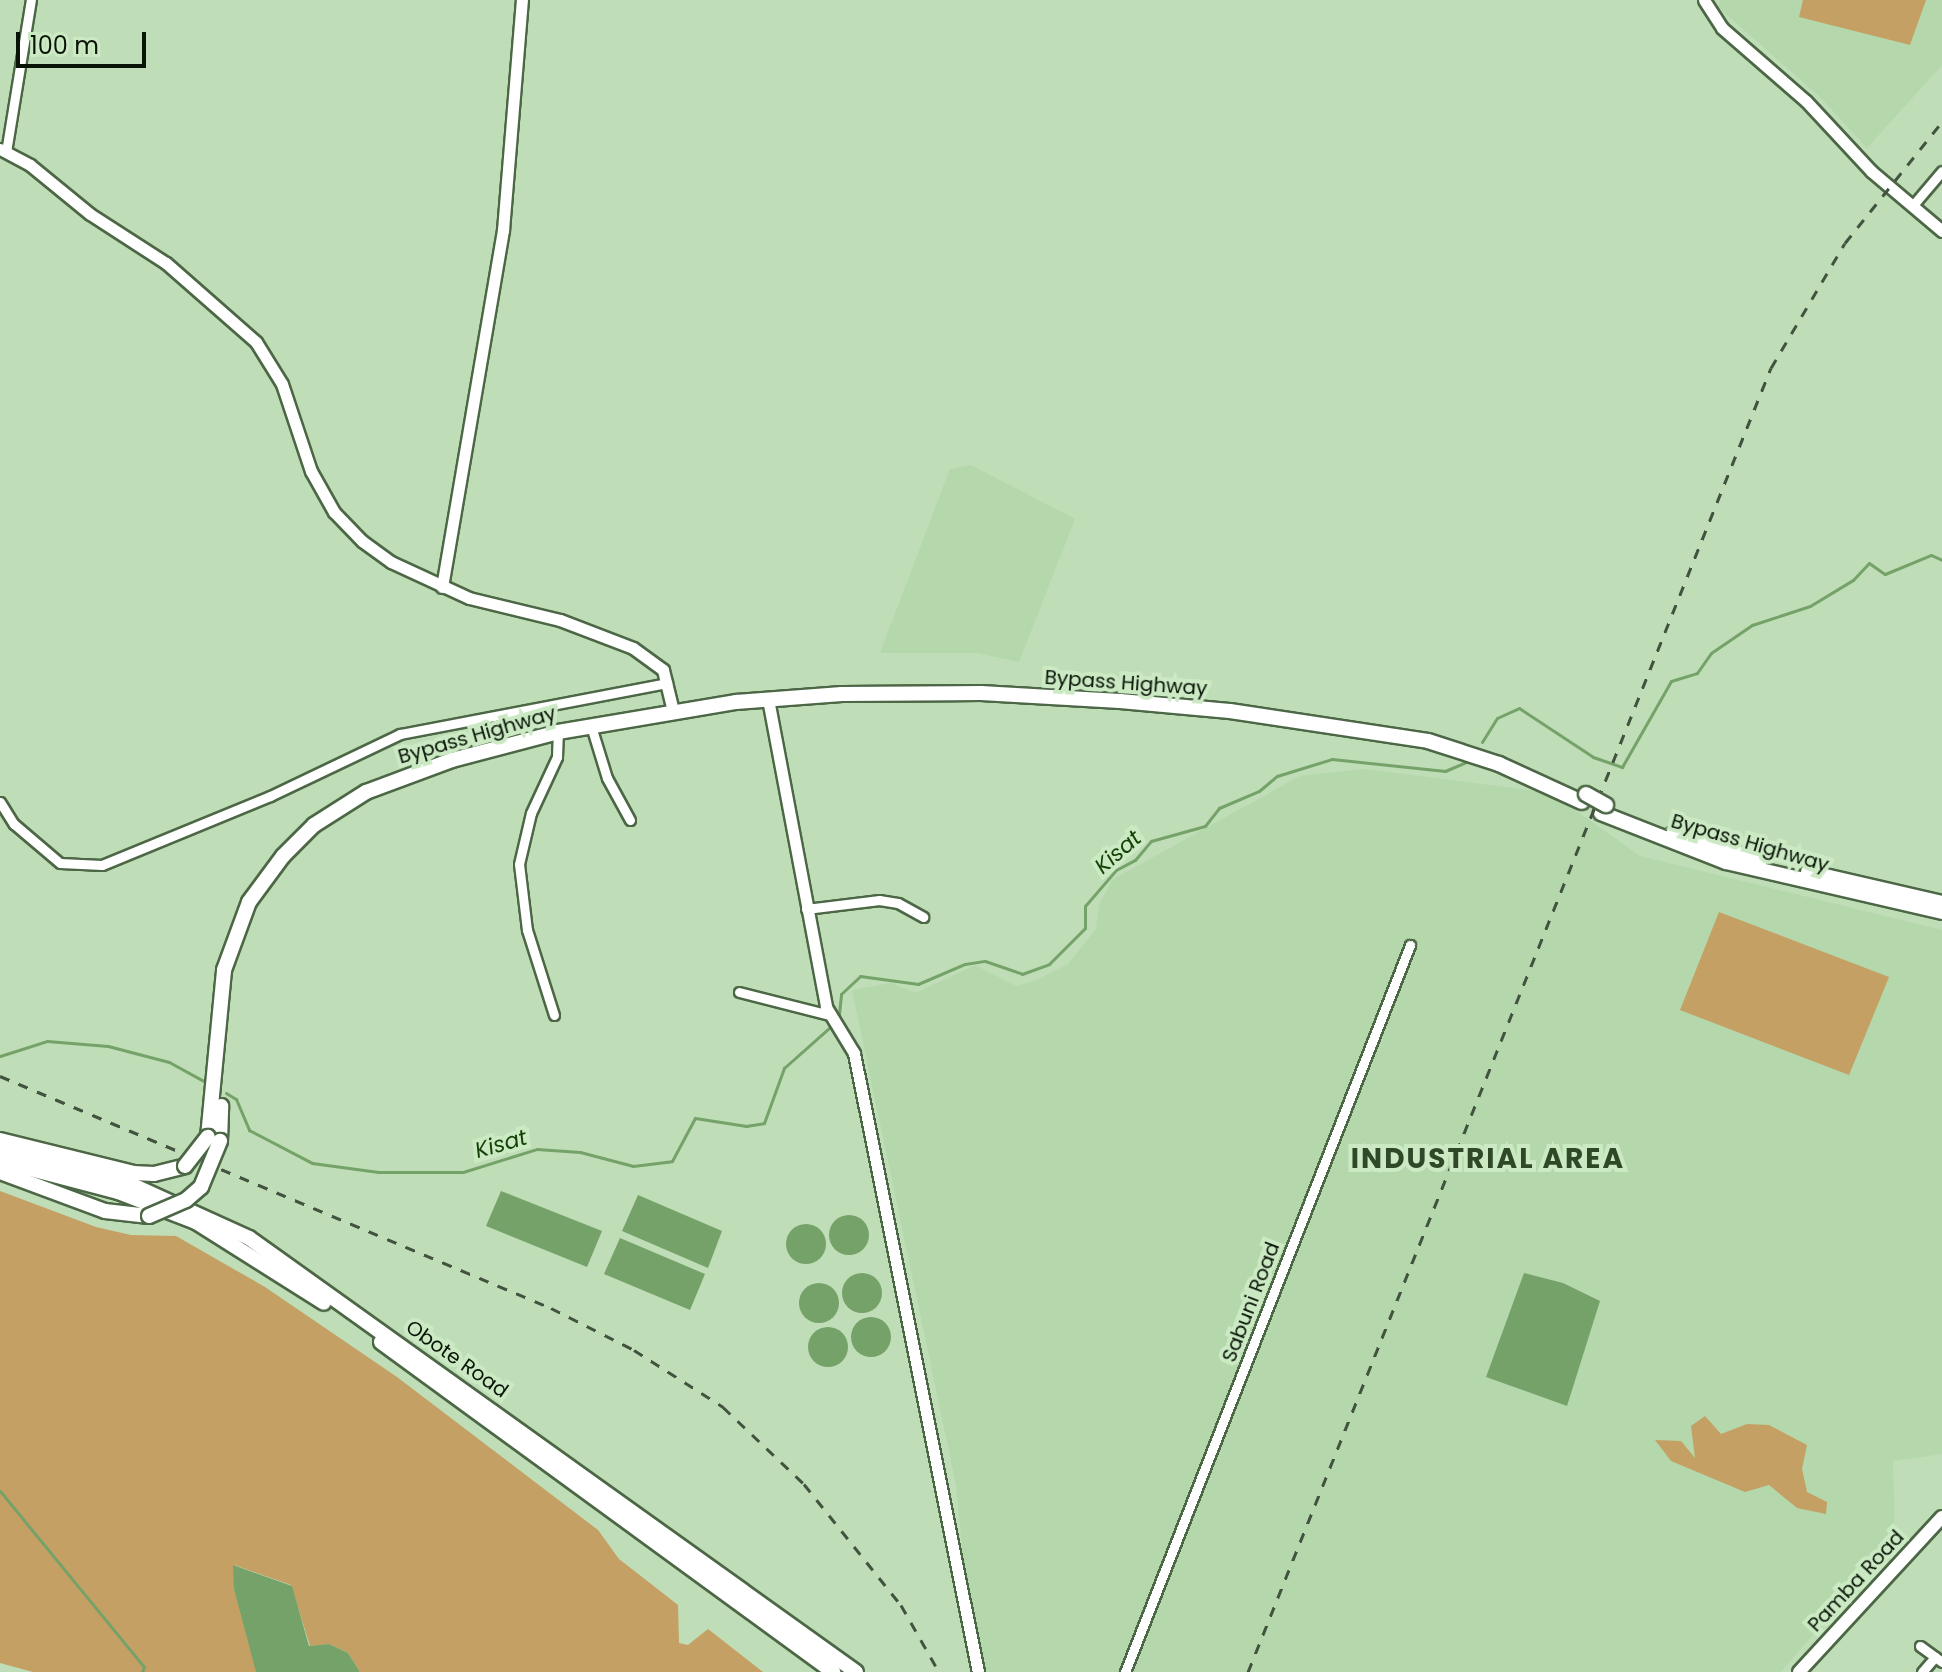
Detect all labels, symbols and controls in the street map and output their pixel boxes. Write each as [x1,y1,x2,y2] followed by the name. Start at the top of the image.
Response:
[20,16,150,66] scale bar
[30,29,99,62] text: 100 m
[1044,665,1208,701] street label: Bypass Highway
[395,701,559,769] street label: Bypass Highway
[1668,809,1832,877] street label: Bypass Highway
[1089,825,1147,879] water label: Kisat
[472,1124,530,1164] water label: Kisat
[1351,1142,1625,1176] district label: INDUSTRIAL AREA
[1217,1239,1285,1365] street label: Sabuni Road
[401,1315,513,1403] street label: Obote Road
[1803,1525,1909,1637] street label: Pamba Road

